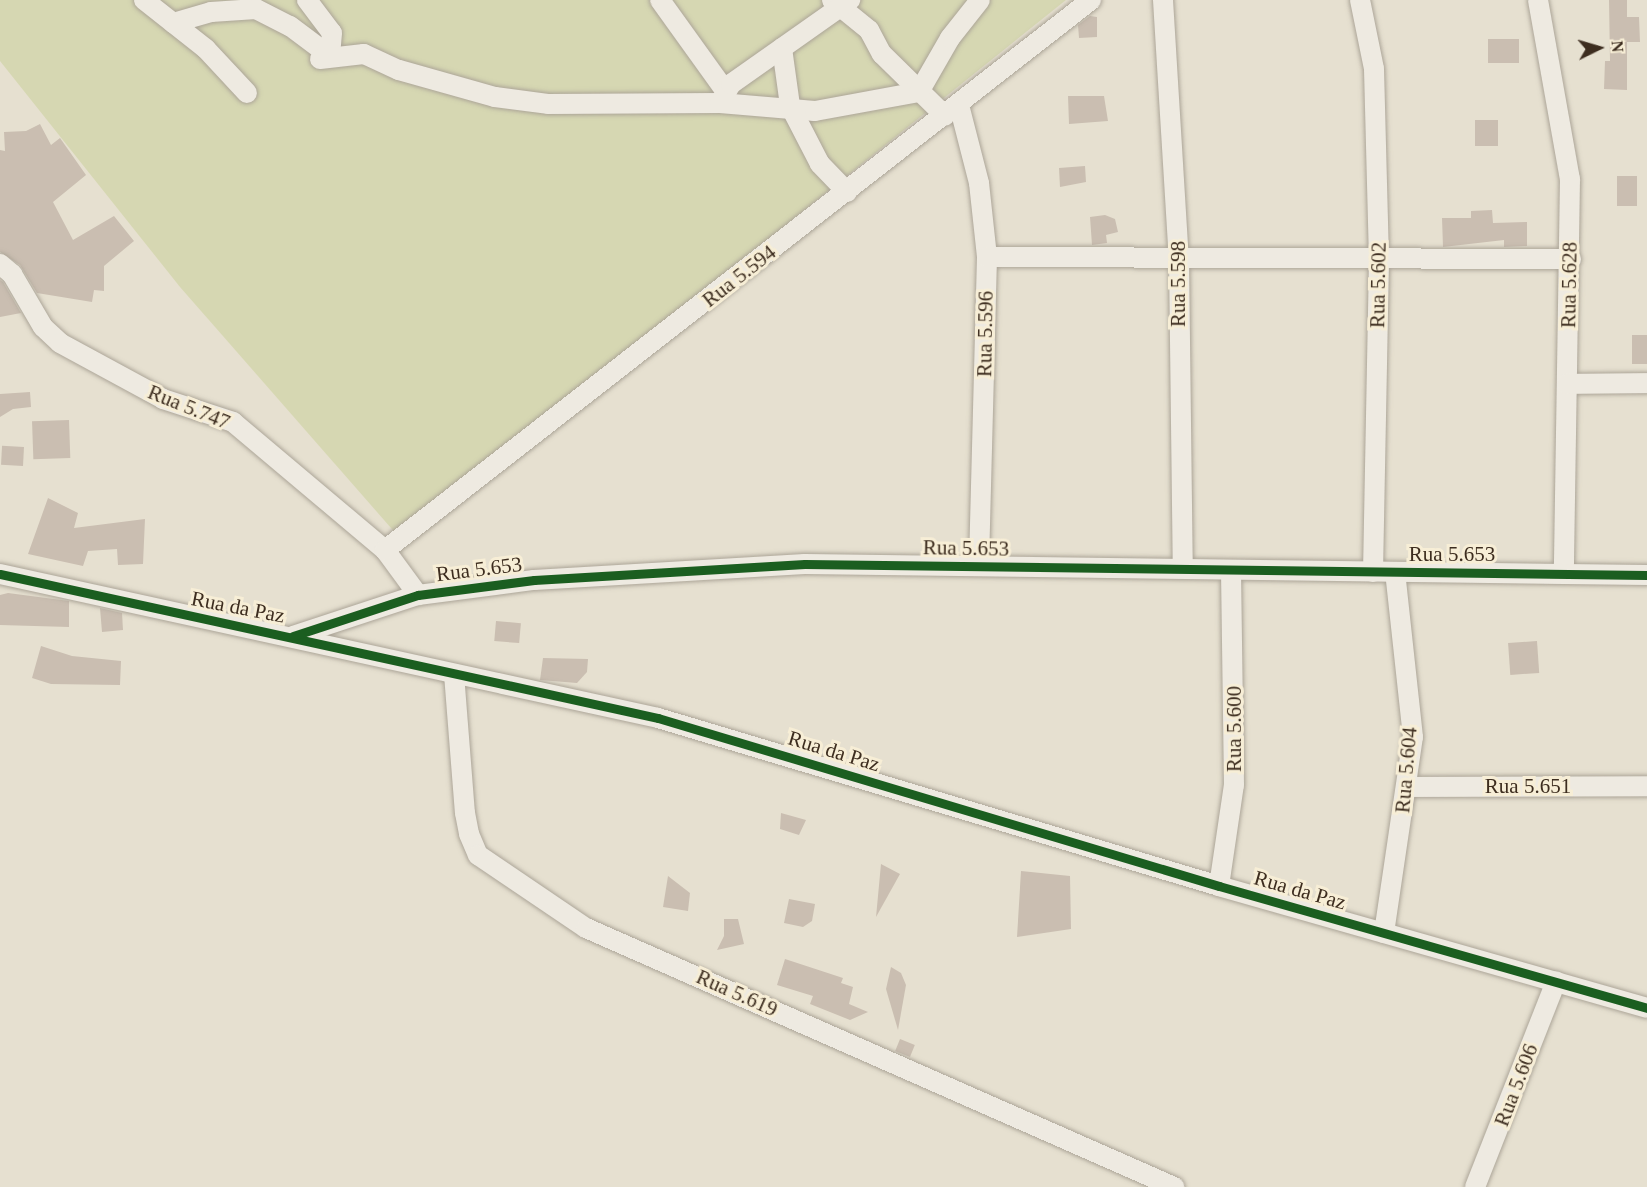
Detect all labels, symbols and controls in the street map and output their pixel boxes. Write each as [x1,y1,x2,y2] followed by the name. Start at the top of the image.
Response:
[1569,18,1629,78] north arrow
[1608,40,1626,53] text: N
[697,239,781,313] street label: Rua 5.594
[1165,241,1191,327] street label: Rua 5.598
[1365,242,1391,328] street label: Rua 5.602
[1556,242,1582,328] street label: Rua 5.628
[972,291,998,377] street label: Rua 5.596
[144,379,234,435] street label: Rua 5.747
[923,535,1009,561] street label: Rua 5.653
[1409,541,1495,567] street label: Rua 5.653
[435,551,523,587] street label: Rua 5.653
[189,586,287,628] street label: Rua da Paz
[1221,686,1247,772] street label: Rua 5.600
[785,725,883,777] street label: Rua da Paz
[1390,726,1422,814] street label: Rua 5.604
[1485,773,1571,799] street label: Rua 5.651
[1251,865,1349,915] street label: Rua da Paz
[692,964,782,1022] street label: Rua 5.619
[1489,1040,1543,1130] street label: Rua 5.606

